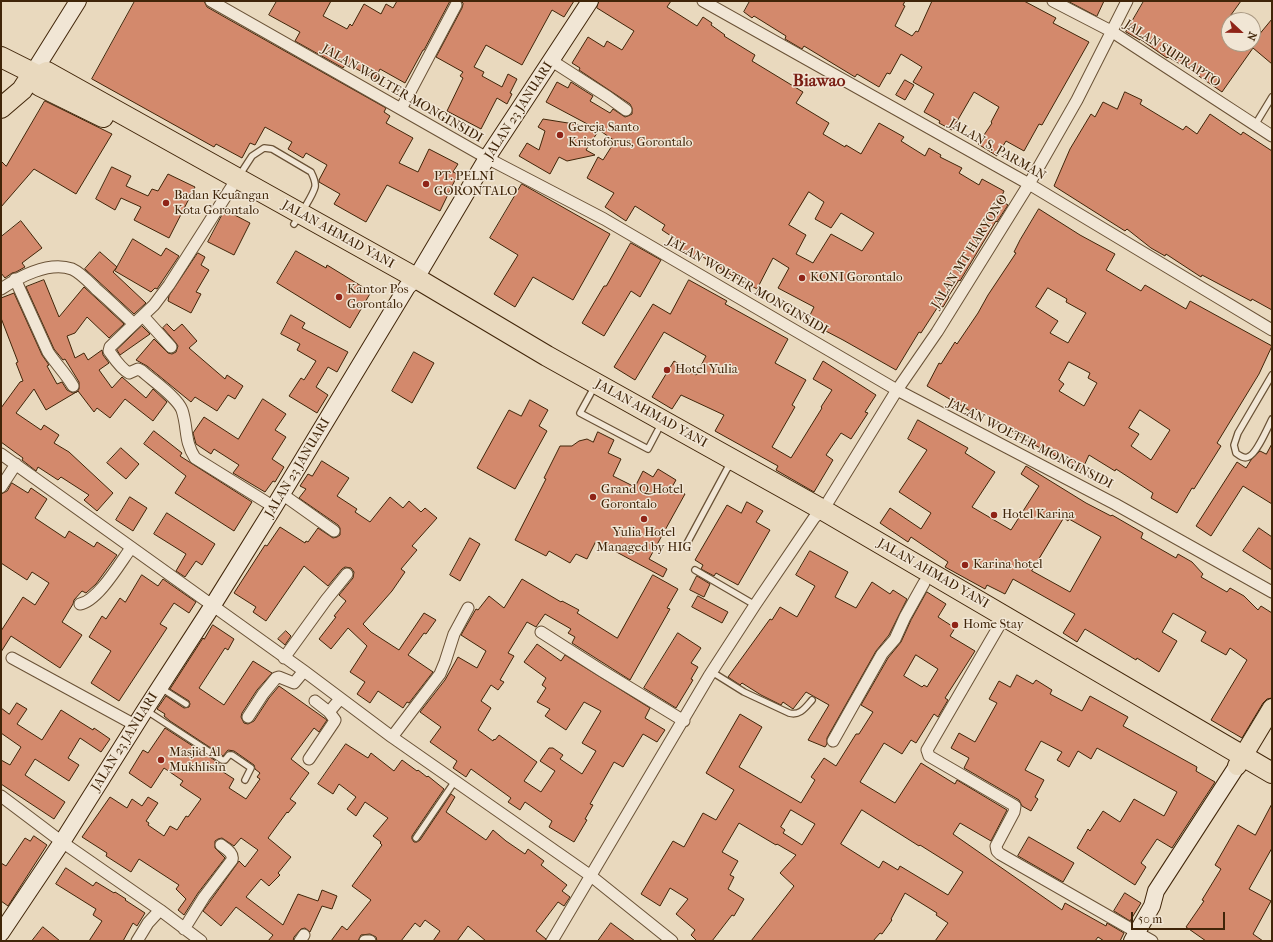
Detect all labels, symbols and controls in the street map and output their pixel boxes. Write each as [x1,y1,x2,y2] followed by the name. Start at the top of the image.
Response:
[1221,12,1261,52] north arrow
[1121,17,1223,91] street label: JALAN SUPRAPTO
[1244,30,1259,43] text: N
[319,41,485,147] street label: JALAN WOLTER MONGINSIDI
[482,59,556,163] street label: JALAN 23 JANUARI
[793,72,845,92] district label: Biawao
[946,116,1048,184] street label: JALAN S. PARMAN
[568,120,692,151] place label: Gereja Santo Kristoforus, Gorontalo
[555,130,565,140] marker: Gereja Santo Kristoforus, Gorontalo
[434,169,517,200] place label: PT. PELNI GORONTALO
[421,179,431,189] marker: PT. PELNI GORONTALO
[174,188,269,219] place label: Badan Keuangan Kota Gorontalo
[928,192,1012,312] street label: JALAN MT HARYONO
[161,198,171,208] marker: Badan Keuangan Kota Gorontalo
[279,198,397,272] street label: JALAN AHMAD YANI
[664,233,830,339] street label: JALAN WOLTER MONGINSIDI
[810,270,903,286] place label: KONI Gorontalo
[797,273,807,283] marker: KONI Gorontalo
[347,282,408,313] place label: Kantor Pos Gorontalo
[334,292,344,302] marker: Kantor Pos Gorontalo
[675,362,738,378] place label: Hotel Yulia
[662,365,672,375] marker: Hotel Yulia
[592,377,710,451] street label: JALAN AHMAD YANI
[945,395,1115,493] street label: JALAN WOLTER MONGINSIDI
[262,415,334,521] street label: JALAN 23 JANUARI
[601,482,683,513] place label: Grand Q Hotel Gorontalo
[588,492,598,502] marker: Grand Q Hotel Gorontalo
[1002,507,1075,523] place label: Hotel Karina
[989,510,999,520] marker: Hotel Karina
[639,514,649,524] marker: Yulia Hotel Managed by HIG
[596,525,692,556] place label: Yulia Hotel Managed by HIG
[875,536,991,612] street label: JALAN AHMAD YANI
[973,557,1043,573] place label: Karina hotel
[960,560,970,570] marker: Karina hotel
[963,617,1024,633] place label: Home Stay
[950,620,960,630] marker: Home Stay
[88,690,162,794] street label: JALAN 23 JANUARI
[169,745,226,776] place label: Masjid Al Mukhlisin
[156,755,166,765] marker: Masjid Al Mukhlisin
[1133,904,1227,930] scale bar
[1138,912,1162,926] text: 50 m

